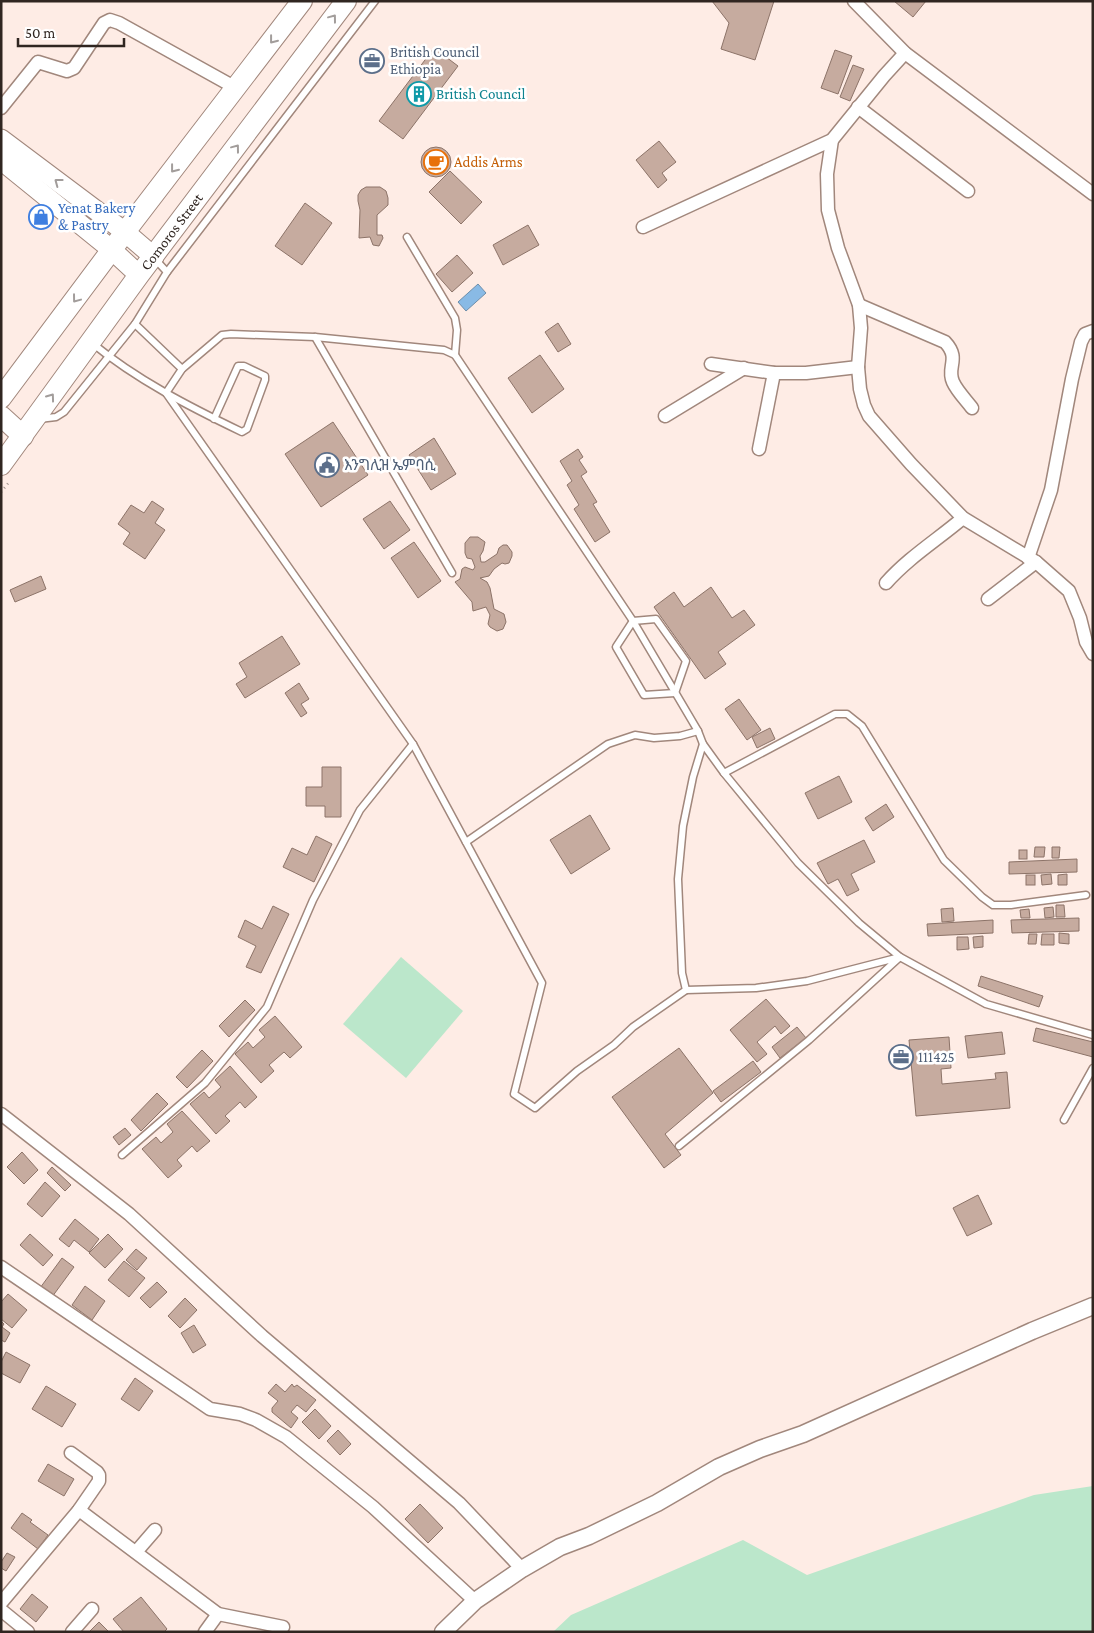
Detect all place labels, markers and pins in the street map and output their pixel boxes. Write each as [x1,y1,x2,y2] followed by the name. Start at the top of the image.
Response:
[390,44,479,78] place label: British Council Ethiopia
[359,48,385,74] office icon: British Council Ethiopia
[406,81,432,107] building icon: British Council
[436,86,525,102] place label: British Council
[423,149,449,175] cafe icon: Addis Arms
[454,154,523,170] place label: Addis Arms
[58,200,135,234] place label: Yenat Bakery & Pastry
[28,204,54,230] shop icon: Yenat Bakery & Pastry
[314,452,340,478] public building icon: እንግሊዝ ኤምባሲ
[344,457,436,473] place label: እንግሊዝ ኤምባሲ
[888,1044,914,1070] office icon: 111425
[918,1049,955,1065] place label: 111425

